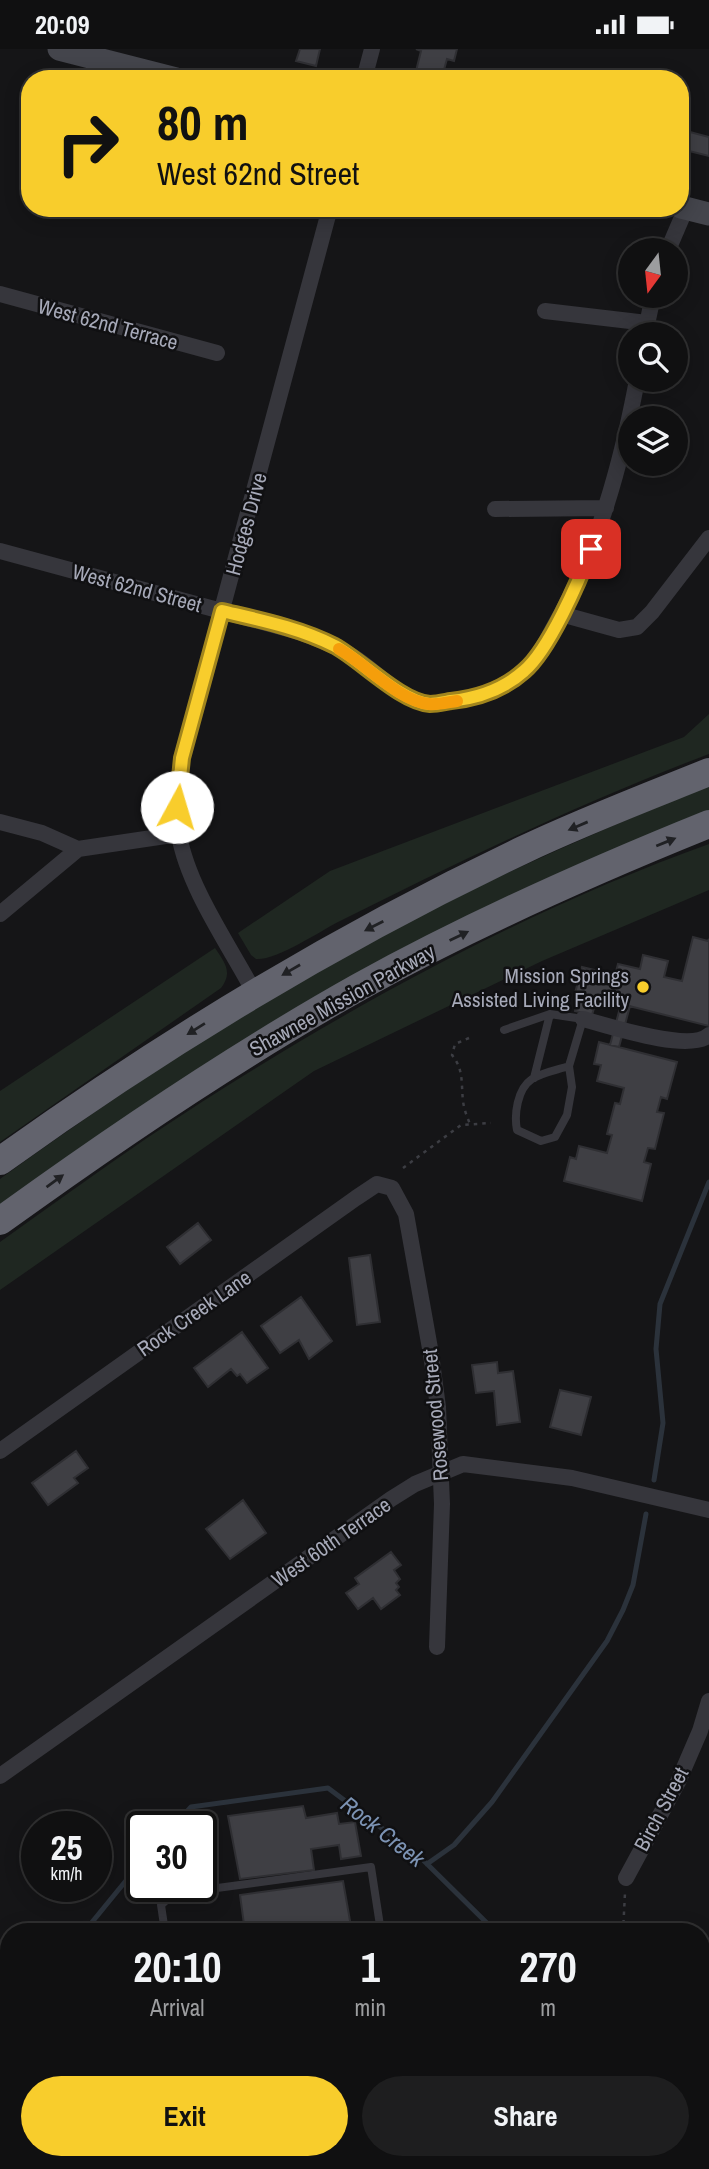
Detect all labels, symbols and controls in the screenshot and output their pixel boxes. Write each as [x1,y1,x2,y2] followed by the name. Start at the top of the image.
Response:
[35,7,90,42] text: 20:09
[157,89,249,155] text: 80 m
[42,98,133,189] icon: right
[157,152,359,195] text: West 62nd Street
[618,238,688,308] north arrow
[618,238,688,476] map controls
[35,291,181,357] street label: West 62nd Terrace
[618,322,688,392] button: search
[618,406,688,476] button: layers
[218,469,274,579] street label: Hodges Drive
[561,519,621,579] pin
[572,530,610,568] icon: arrive
[69,557,205,619] street label: West 62nd Street
[140,770,214,844] position arrow
[568,820,588,832] one-way arrow
[655,836,676,847] one-way arrow
[363,919,383,931] one-way arrow
[449,930,469,942] one-way arrow
[244,937,440,1063] street label: Shawnee Mission Parkway
[451,961,629,1014] place label: Mission Springs Assisted Living Facility
[282,964,301,976] one-way arrow
[635,979,651,995] marker: Mission Springs Assisted Living Facility
[187,1022,206,1035] one-way arrow
[46,1174,64,1188] one-way arrow
[131,1263,257,1363] street label: Rock Creek Lane
[415,1348,455,1482] street label: Rosewood Street
[266,1490,396,1594] street label: West 60th Terrace
[627,1762,695,1856] street label: Birch Street
[335,1788,433,1875] water label: Rock Creek
[126,1811,217,1902] speed limit sign: 30
[51,1824,82,1871] text: 25
[51,1861,83,1886] text: km/h
[133,1939,221,1995] text: 20:10
[361,1939,380,1995] text: 1
[519,1939,577,1995] text: 270
[150,1992,205,2023] text: Arrival
[355,1992,386,2023] text: min
[540,1992,556,2023] text: m
[21,2076,348,2156] button: Exit
[362,2076,689,2156] button: Share

